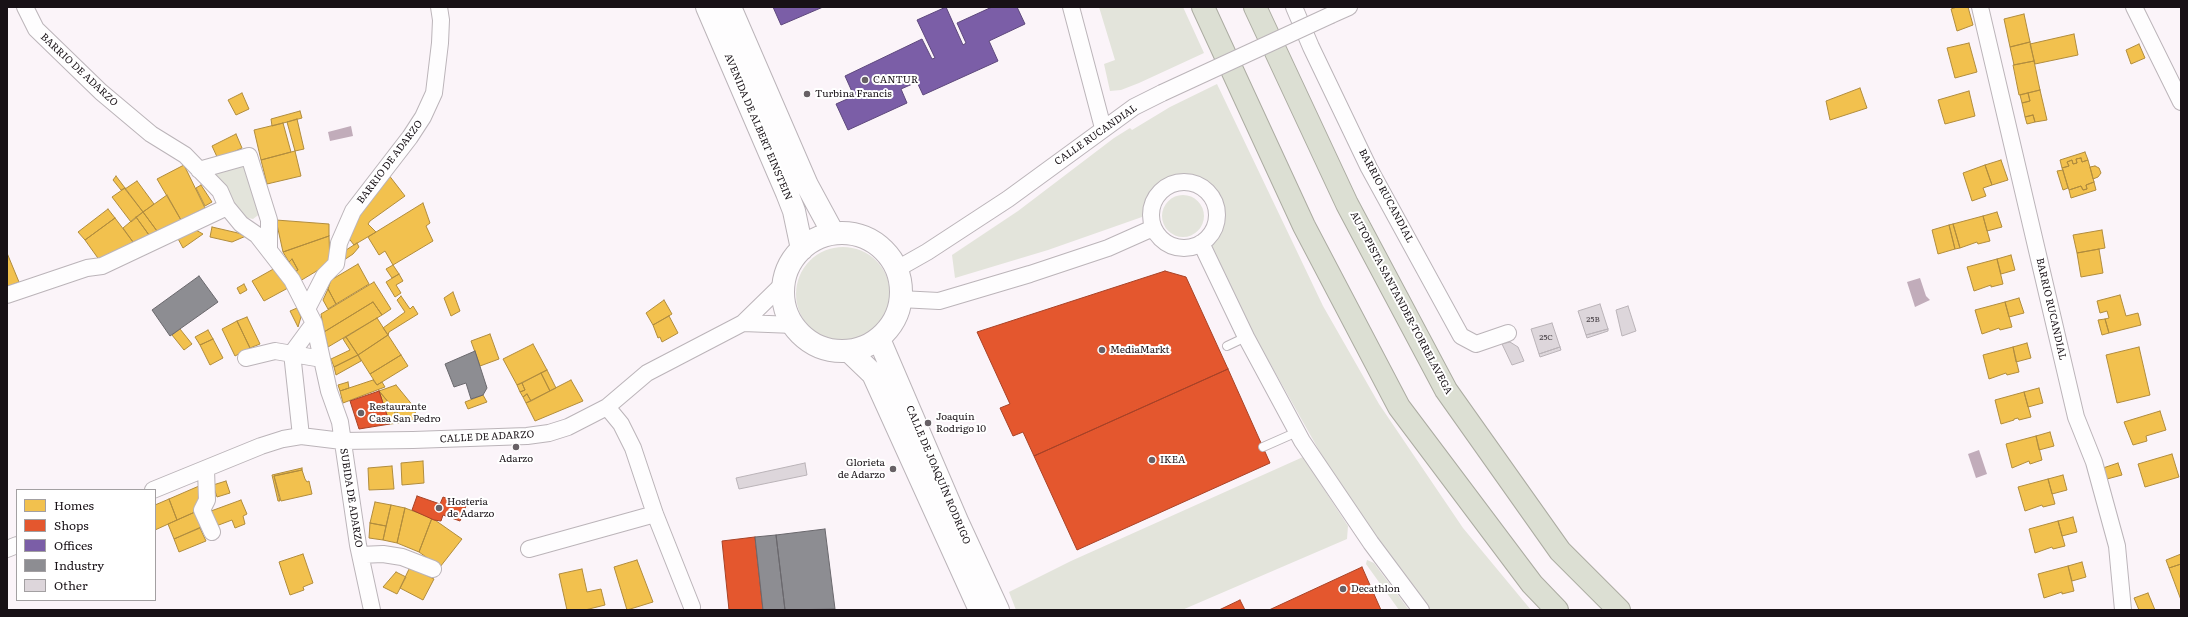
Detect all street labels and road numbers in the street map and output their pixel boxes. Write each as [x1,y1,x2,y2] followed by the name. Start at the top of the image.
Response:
[38,31,120,109] street label: BARRIO DE ADARZO
[722,52,794,202] street label: AVENIDA DE ALBERT EINSTEIN
[1052,102,1140,168] street label: CALLE RUCANDIAL
[355,118,425,206] street label: BARRIO DE ADARZO
[1356,147,1416,245] street label: BARRIO RUCANDIAL
[1347,209,1455,397] street label: AUTOPISTA SANTANDER-TORRELAVEGA
[2033,257,2069,361] street label: BARRIO RUCANDIAL
[903,404,973,546] street label: CALLE DE JOAQUÍN RODRIGO
[439,429,535,445] street label: CALLE DE ADARZO
[337,447,365,549] street label: SUBIDA DE ADARZO

